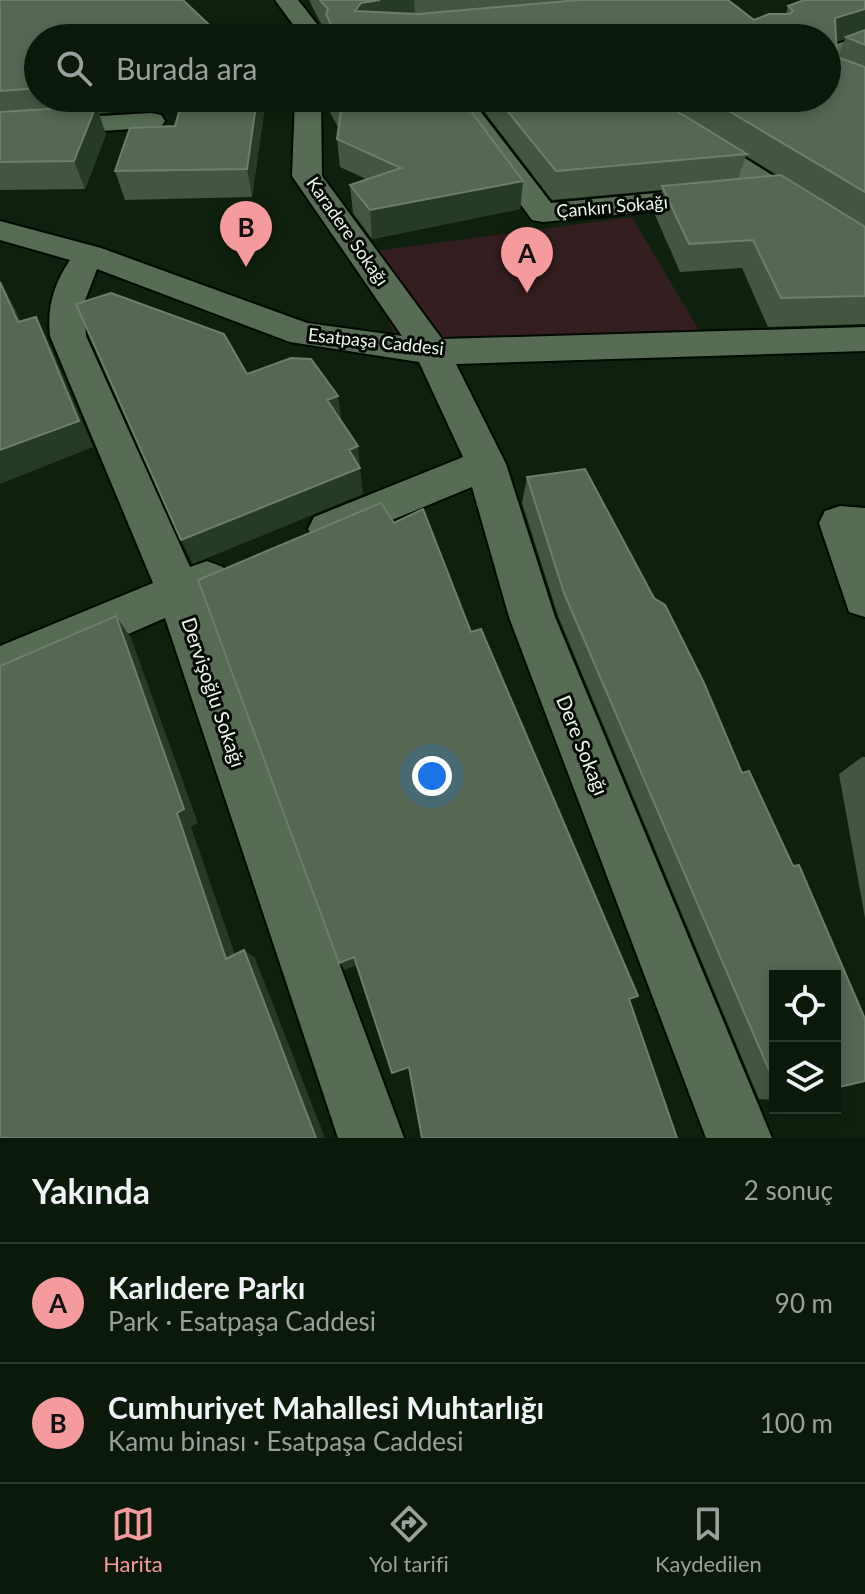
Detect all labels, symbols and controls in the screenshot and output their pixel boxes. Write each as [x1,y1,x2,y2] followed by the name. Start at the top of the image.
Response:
[24,24,841,112] search box
[52,46,96,90] icon: search
[116,50,257,86] text: Burada ara
[302,172,394,290] street label: Karadere Sokağı
[555,190,669,222] street label: Çankırı Sokağı
[220,201,272,267] pin: B
[501,227,553,293] pin: A
[307,323,445,359] street label: Esatpaşa Caddesi
[177,614,251,770] street label: Dervişoğlu Sokağı
[552,692,614,798] street label: Dere Sokağı
[412,756,452,796] your location
[769,970,841,1114] map controls
[769,970,841,1042] button: locate
[769,1042,841,1114] button: layers
[32,1170,150,1211] text: Yakında
[744,1174,833,1206] text: 2 sonuç
[108,1269,305,1305] text: Karlıdere Parkı
[49,1287,67,1319] text: A
[775,1287,833,1319] text: 90 m
[108,1305,376,1337] text: Park · Esatpaşa Caddesi
[108,1389,544,1425] text: Cumhuriyet Mahallesi Muhtarlığı
[49,1407,67,1439] text: B
[760,1407,833,1439] text: 100 m
[108,1425,464,1457] text: Kamu binası · Esatpaşa Caddesi
[103,1502,163,1577] tab: Harita
[369,1502,449,1577] tab: Yol tarifi
[655,1502,762,1577] tab: Kaydedilen

